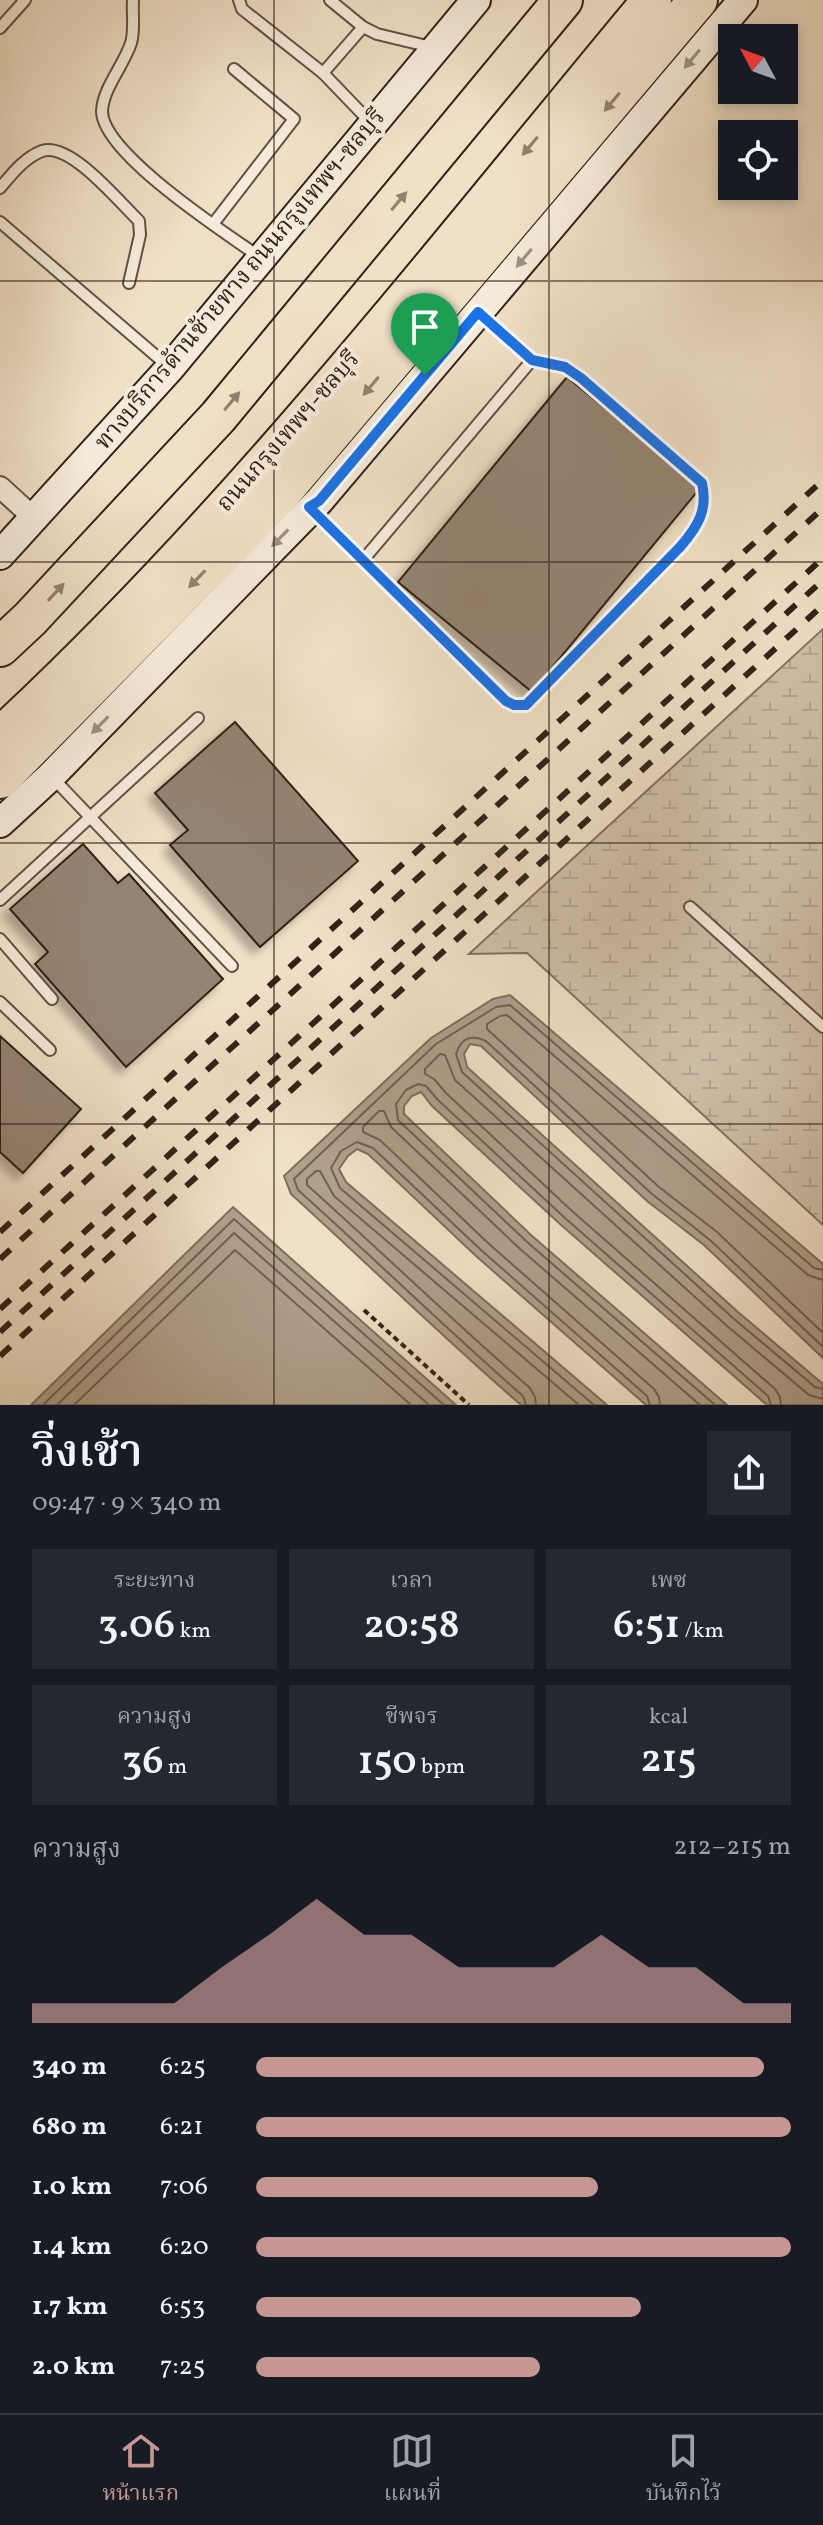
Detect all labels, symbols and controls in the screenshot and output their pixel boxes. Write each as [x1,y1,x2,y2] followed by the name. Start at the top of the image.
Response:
[718,24,798,104] north arrow
[718,24,798,200] map controls
[684,50,702,69] one-way arrow
[604,92,621,112] one-way arrow
[90,104,392,456] street label: ทางบริการด้านซ้ายทาง ถนนกรุงเทพฯ-ชลบุรี
[718,120,798,200] button: locate
[522,136,539,156] one-way arrow
[390,191,407,212] one-way arrow
[516,247,533,267] one-way arrow
[391,293,459,375] pin
[403,305,447,349] icon: arrive
[211,346,367,518] street label: ถนนกรุงเทพฯ-ชลบุรี
[363,376,380,396] one-way arrow
[223,391,240,411] one-way arrow
[271,528,290,547] one-way arrow
[188,569,207,588] one-way arrow
[46,583,64,602] one-way arrow
[91,715,109,734] one-way arrow
[32,1424,143,1485] text: วิ่งเช้า
[707,1431,791,1515] button: share
[32,1485,222,1521] text: 09:47 · 9 × 340 m
[114,1566,195,1597] text: ระยะทาง
[390,1566,433,1597] text: เวลา
[650,1566,687,1597] text: เพซ
[98,1599,175,1655] text: 3.06
[363,1599,460,1655] text: 20:58
[613,1599,680,1655] text: 6:51
[175,1616,211,1647] text: km
[680,1616,724,1647] text: /km
[117,1702,192,1733] text: ความสูง
[385,1702,438,1733] text: ชีพจร
[649,1702,688,1733] text: kcal
[640,1733,697,1789] text: 215
[122,1735,163,1791] text: 36
[358,1735,417,1791] text: 150
[163,1752,187,1783] text: m
[417,1752,465,1783] text: bpm
[674,1829,791,1865] text: 212–215 m
[32,1832,121,1868] text: ความสูง
[32,2049,107,2085] text: 340 m
[160,2049,206,2085] text: 6:25
[32,2109,107,2145] text: 680 m
[160,2109,203,2145] text: 6:21
[32,2169,112,2205] text: 1.0 km
[160,2169,208,2205] text: 7:06
[32,2229,112,2265] text: 1.4 km
[160,2229,209,2265] text: 6:20
[32,2289,108,2325] text: 1.7 km
[160,2289,205,2325] text: 6:53
[32,2349,115,2385] text: 2.0 km
[160,2349,205,2385] text: 7:25
[102,2429,179,2512] tab: หน้าแรก
[384,2429,441,2512] tab: แผนที่
[646,2429,721,2512] tab: บันทึกไว้

